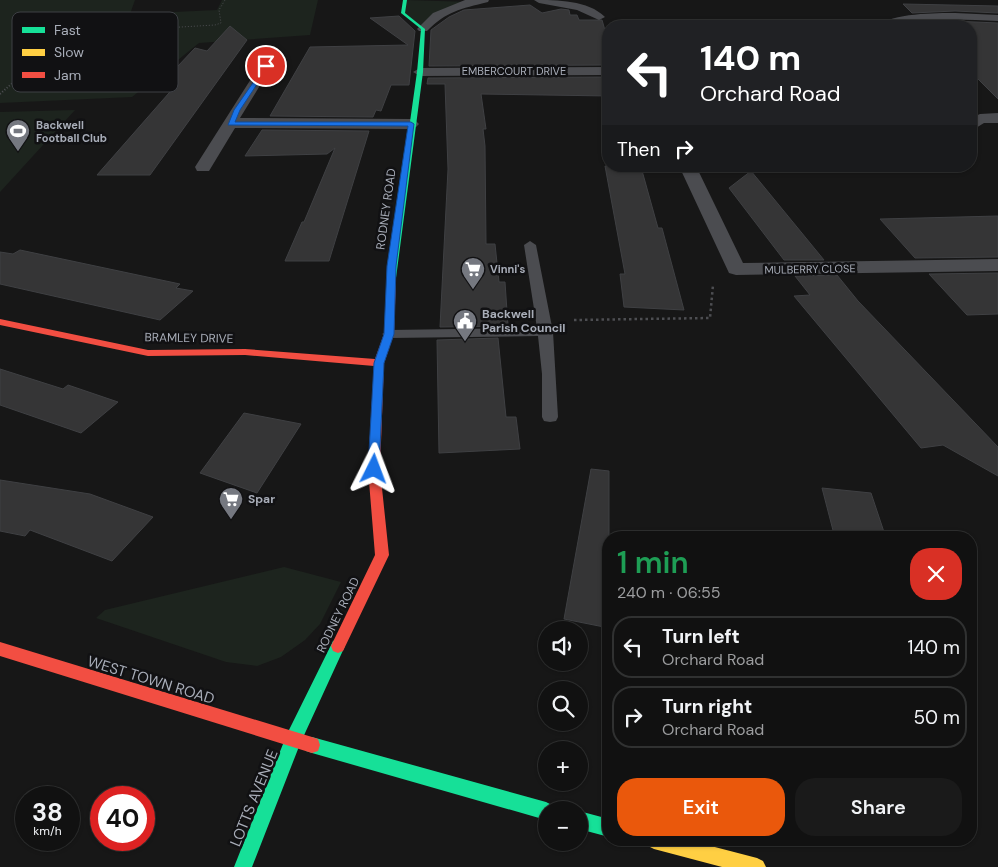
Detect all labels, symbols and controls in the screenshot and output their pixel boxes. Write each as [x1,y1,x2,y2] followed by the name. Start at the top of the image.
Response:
[12,12,178,92] legend
[54,21,81,39] text: Fast
[700,35,801,81] text: 140 m
[617,40,682,105] icon: left
[54,43,84,61] text: Slow
[245,45,287,87] pin
[252,52,280,80] icon: arrive
[462,64,566,78] street label: EMBERCOURT DRIVE
[54,66,81,84] text: Jam
[700,79,841,108] text: Orchard Road
[5,118,31,152] sports icon: Backwell Football Club
[36,118,107,145] place label: Backwell Football Club
[670,135,698,163] icon: right
[617,137,660,162] text: Then
[372,167,400,251] street label: RODNEY ROAD
[460,256,486,290] supermarket icon: Vinni's
[764,261,856,277] street label: MULBERRY CLOSE
[490,262,526,276] place label: Vinni's
[482,306,566,336] place label: Backwell Parish Council
[452,308,478,342] public building icon: Backwell Parish Council
[145,329,234,347] street label: BRAMLEY DRIVE
[347,442,399,494] position arrow
[218,486,244,520] supermarket icon: Spar
[248,491,275,507] place label: Spar
[617,543,689,582] text: 1 min
[910,548,962,600] button: close
[313,575,363,655] street label: RODNEY ROAD
[617,582,721,603] text: 240 m · 06:55
[538,621,588,851] map controls
[538,621,588,671] button: sound
[662,624,740,649] text: Turn left
[619,633,647,661] icon: left
[908,635,960,660] text: 140 m
[662,649,764,670] text: Orchard Road
[85,651,217,709] street label: WEST TOWN ROAD
[538,681,588,731] button: search
[662,694,752,719] text: Turn right
[619,703,647,731] icon: right
[913,705,960,730] text: 50 m
[662,719,764,740] text: Orchard Road
[538,741,588,791] button: +
[225,747,283,849] street label: LOTTS AVENUE
[617,778,785,836] button: Exit
[795,778,962,836] button: Share
[90,786,155,851] speed limit sign: 40
[32,796,63,829] text: 38
[538,801,588,851] button: −
[33,823,62,839] text: km/h

